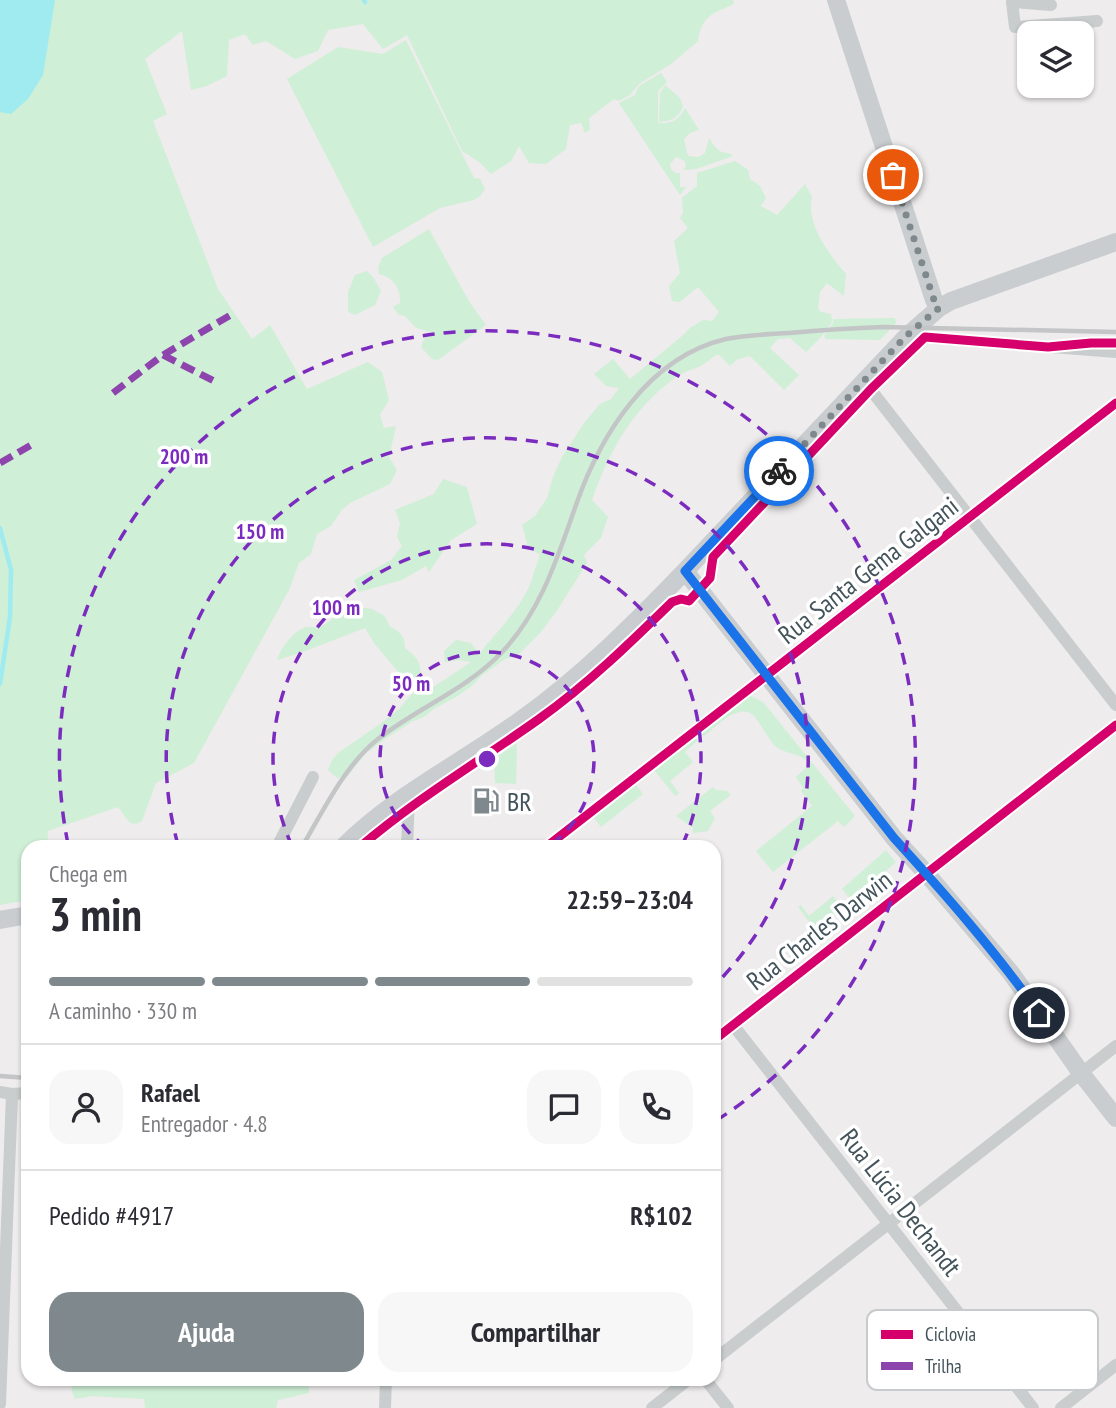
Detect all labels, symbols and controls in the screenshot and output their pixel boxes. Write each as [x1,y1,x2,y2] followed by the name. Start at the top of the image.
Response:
[1017,21,1094,98] map controls
[1017,21,1094,98] button: layers
[863,145,923,205] pin
[874,156,912,194] icon: bag
[744,436,814,506] courier
[160,443,208,470] text: 200 m
[760,452,798,490] icon: bike
[771,489,965,651] street label: Rua Santa Gema Galgani
[236,518,284,545] text: 150 m
[312,594,360,621] text: 100 m
[392,670,430,697] text: 50 m
[475,747,499,771] centre of rings
[507,785,532,818] place label: BR
[471,786,501,816] fuel station icon: BR
[49,859,127,888] text: Chega em
[740,863,898,997] street label: Rua Charles Darwin
[566,883,693,916] text: 22:59–23:04
[49,884,142,944] text: 3 min
[1009,983,1069,1043] pin
[1020,994,1058,1032] icon: home
[49,996,197,1025] text: A caminho · 330 m
[49,1070,123,1144] button: person
[527,1070,601,1144] button: chat
[619,1070,693,1144] button: phone
[141,1076,200,1109] text: Rafael
[141,1109,268,1138] text: Entregador · 4.8
[833,1122,969,1282] street label: Rua Lúcia Dechandt
[49,1199,174,1232] text: Pedido #4917
[630,1199,693,1232] text: R$102
[49,1292,364,1372] button: Ajuda
[378,1292,693,1372] button: Compartilhar
[867,1310,1098,1390] legend
[925,1322,976,1346] text: Ciclovia
[925,1354,962,1378] text: Trilha

